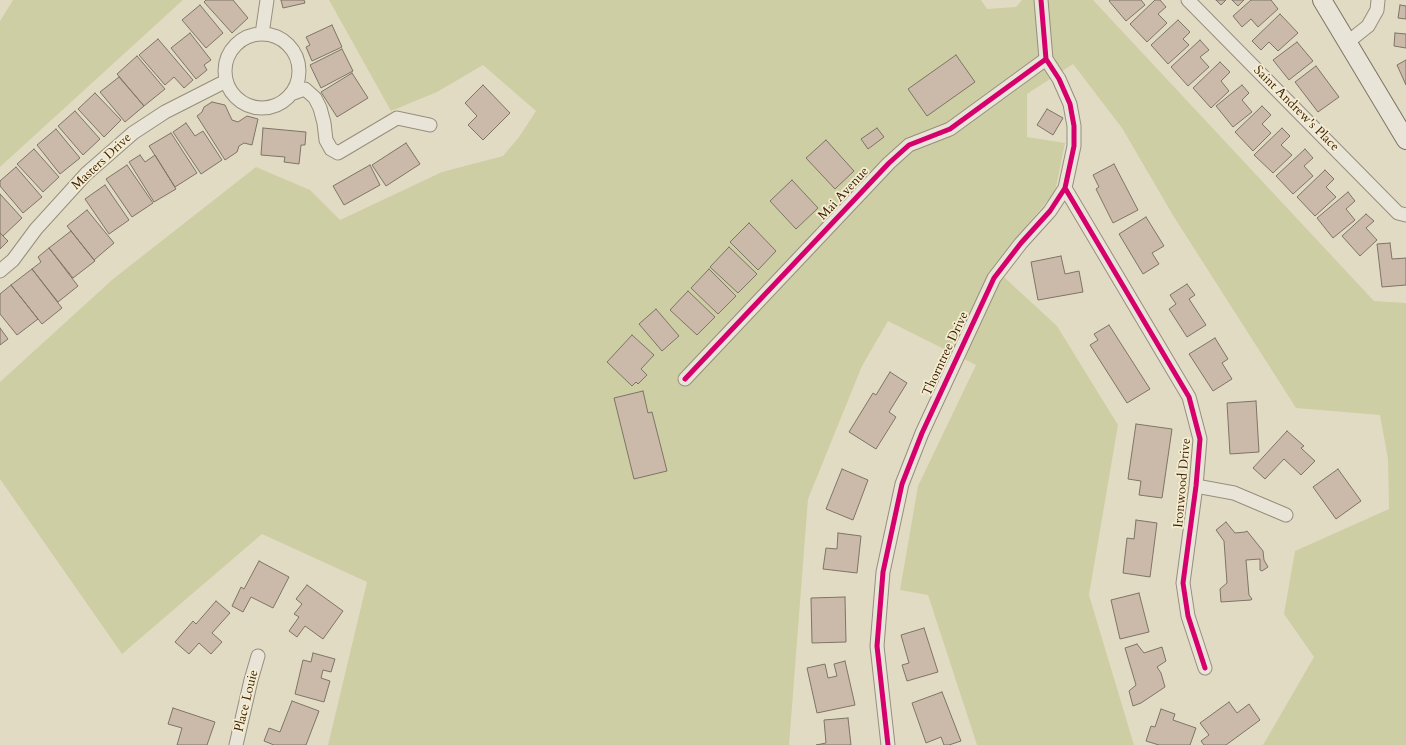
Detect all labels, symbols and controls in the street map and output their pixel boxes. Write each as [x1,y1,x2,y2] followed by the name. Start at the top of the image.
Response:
[1250,63,1342,155] street label: Saint Andrew's Place
[69,130,135,194] street label: Masters Drive
[815,164,873,224] street label: Mai Avenue
[920,309,972,399] street label: Thorntree Drive
[1171,438,1195,528] street label: Ironwood Drive
[232,668,262,734] street label: Place Louie

